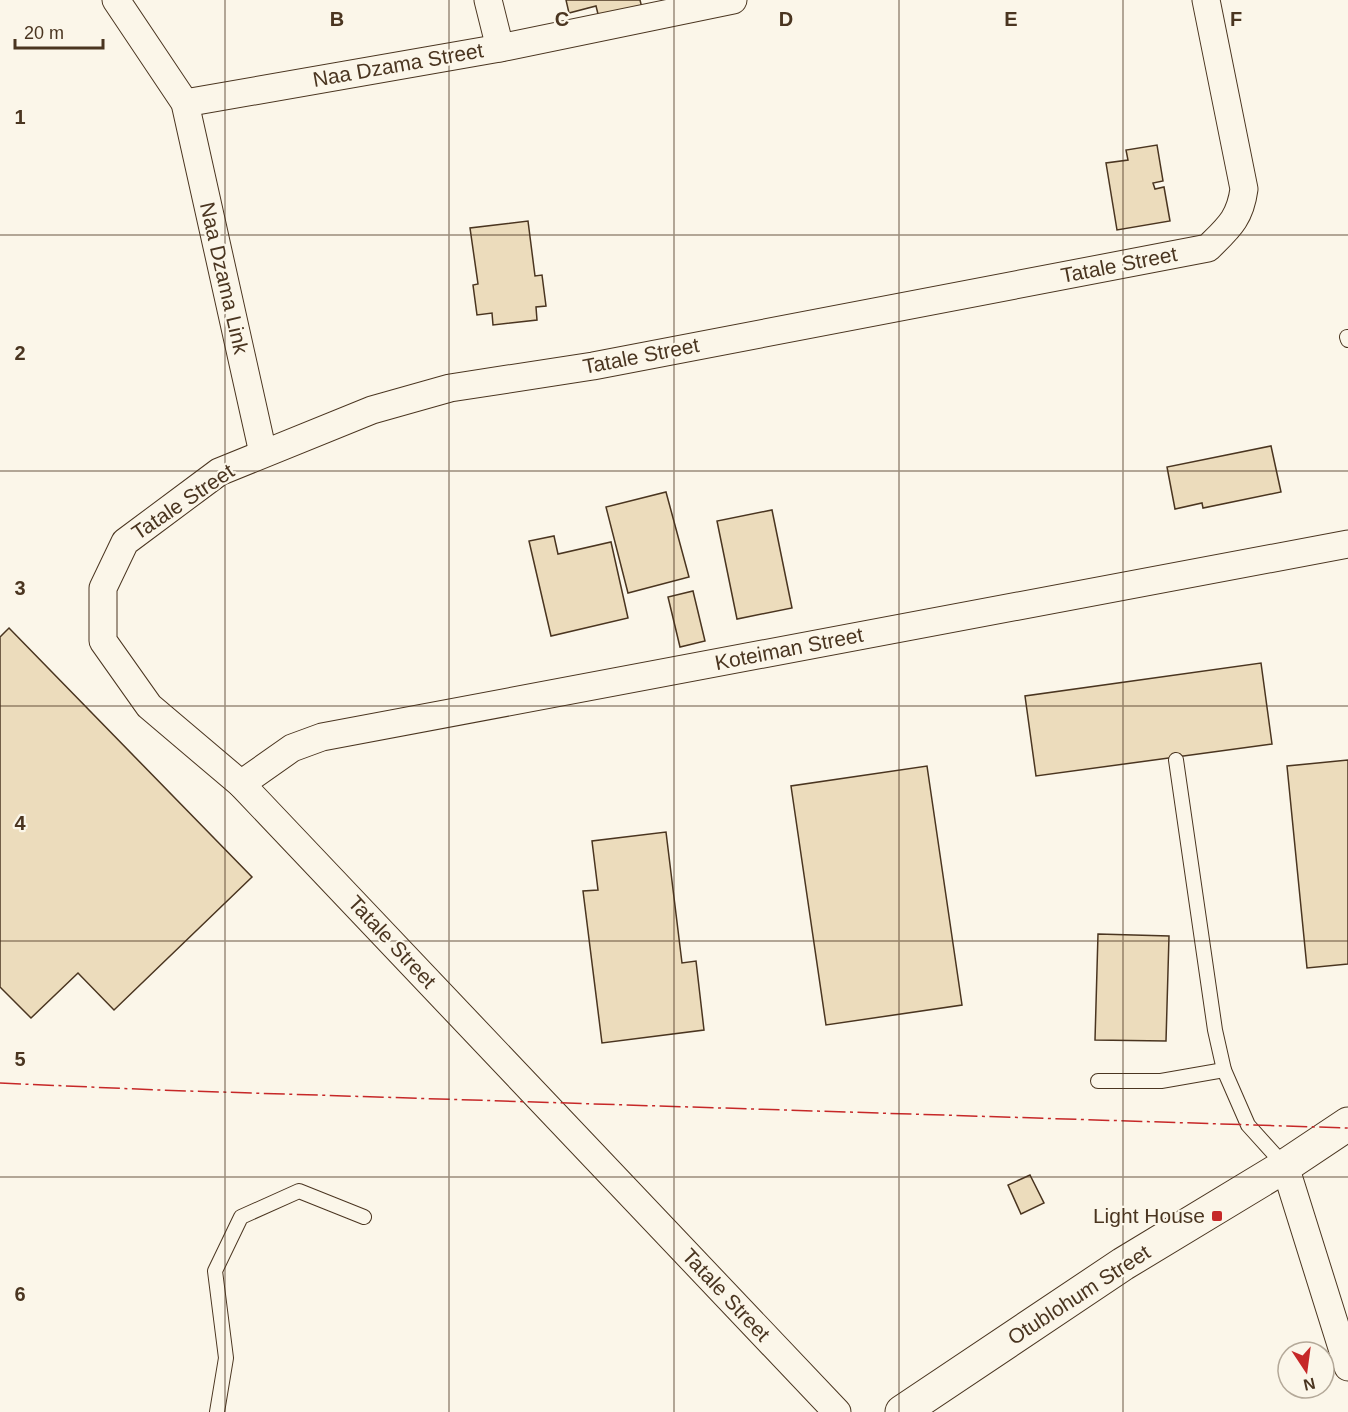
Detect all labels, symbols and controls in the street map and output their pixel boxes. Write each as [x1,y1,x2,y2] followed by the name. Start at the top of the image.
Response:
[330,8,344,30] text: B
[555,8,569,30] text: C
[779,8,793,30] text: D
[1004,8,1018,30] text: E
[1230,8,1242,30] text: F
[15,12,104,50] scale bar
[24,23,64,43] text: 20 m
[311,38,485,91] street label: Naa Dzama Street
[14,106,26,128] text: 1
[196,200,253,357] street label: Naa Dzama Link
[1059,242,1179,287] street label: Tatale Street
[581,333,701,378] street label: Tatale Street
[14,342,26,364] text: 2
[127,459,238,544] street label: Tatale Street
[14,577,26,599] text: 3
[713,623,865,674] street label: Koteiman Street
[14,812,26,834] text: 4
[344,891,441,993] street label: Tatale Street
[14,1048,26,1070] text: 5
[1093,1204,1205,1227] place label: Light House
[1210,1209,1224,1223] marker: Light House
[1003,1240,1154,1349] street label: Otublohum Street
[678,1244,775,1346] street label: Tatale Street
[14,1283,26,1305] text: 6
[1276,1340,1336,1400] north arrow
[1302,1375,1317,1394] text: N

